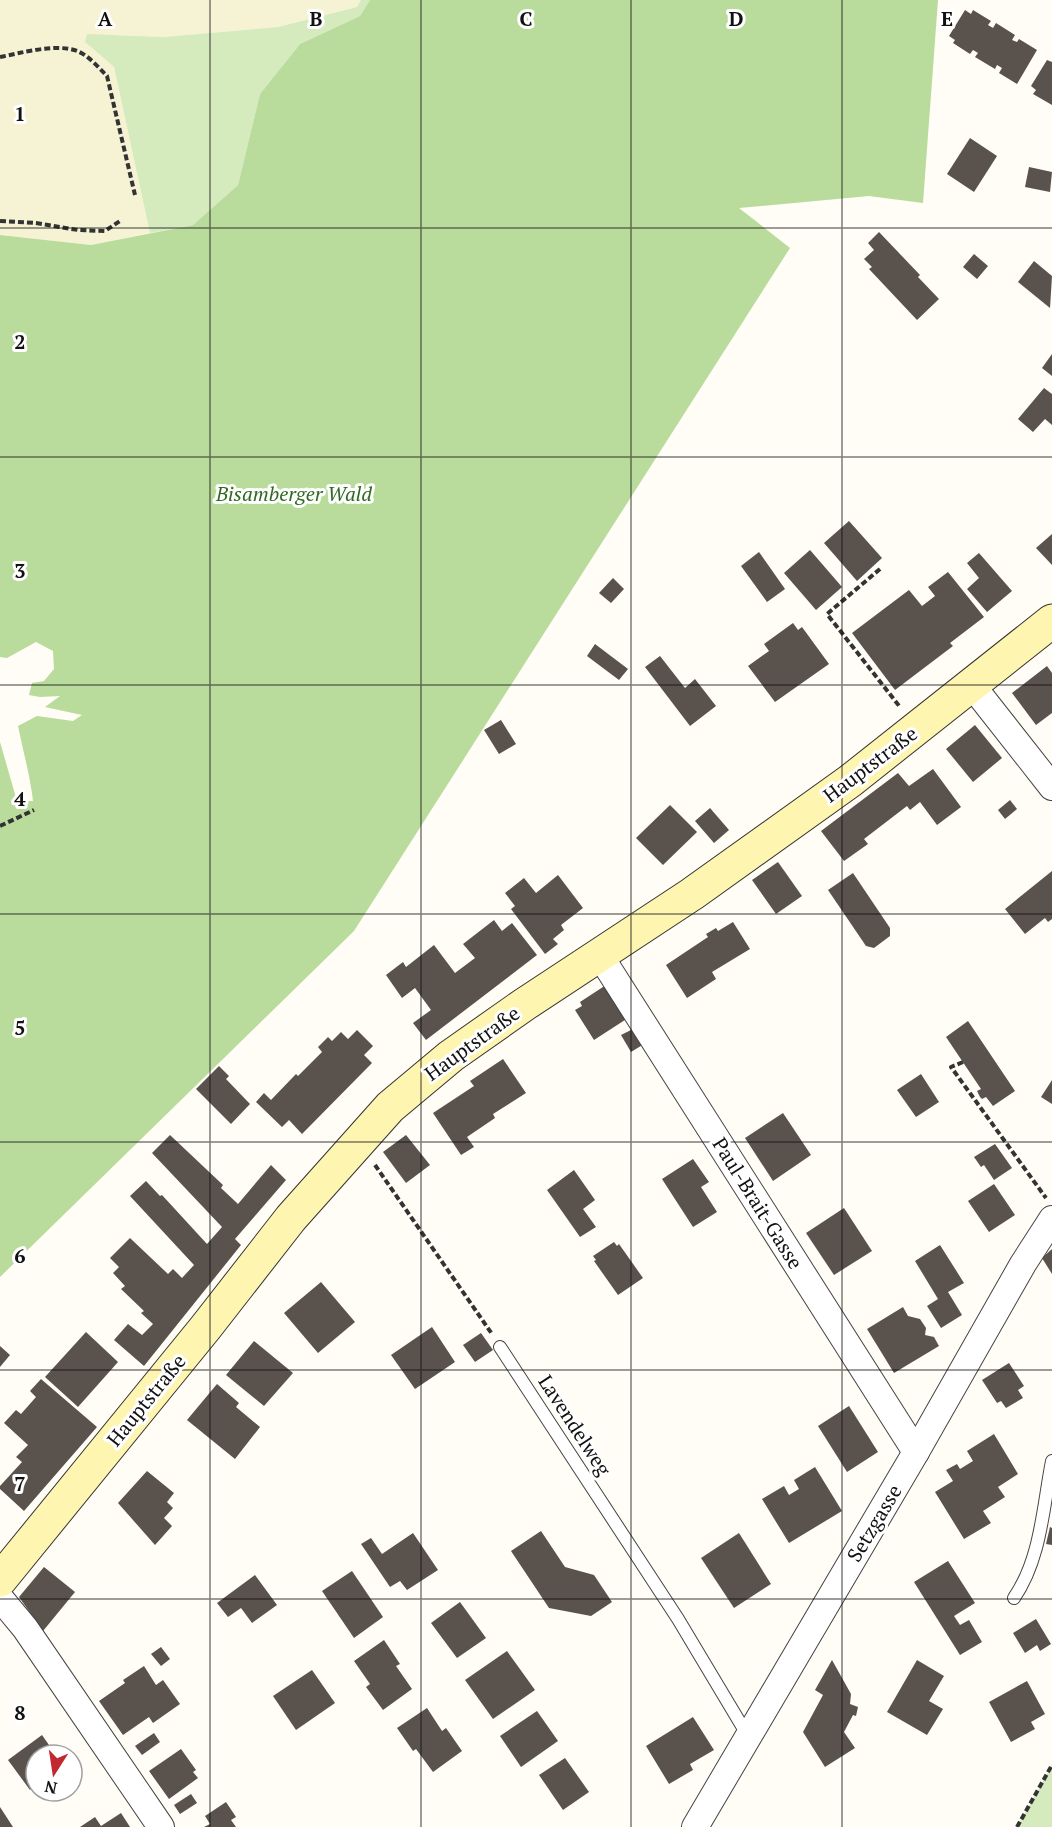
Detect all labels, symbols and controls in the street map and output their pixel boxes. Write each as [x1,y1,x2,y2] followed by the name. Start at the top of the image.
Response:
[98,5,113,32] text: A
[310,5,323,32] text: B
[519,5,533,32] text: C
[729,5,743,32] text: D
[941,5,953,32] text: E
[14,100,26,127] text: 1
[14,328,26,355] text: 2
[215,480,372,507] park label: Bisamberger Wald
[14,557,26,584] text: 3
[817,720,923,808] street label: Hauptstraße
[14,785,26,812] text: 4
[419,999,525,1087] street label: Hauptstraße
[14,1014,26,1041] text: 5
[707,1132,809,1274] street label: Paul-Brait-Gasse
[14,1242,26,1269] text: 6
[100,1348,192,1452] street label: Hauptstraße
[532,1369,618,1481] street label: Lavendelweg
[14,1470,26,1497] text: 7
[840,1479,908,1567] street label: Setzgasse
[14,1699,26,1726] text: 8
[24,1743,84,1803] north arrow
[43,1776,59,1800] text: N

